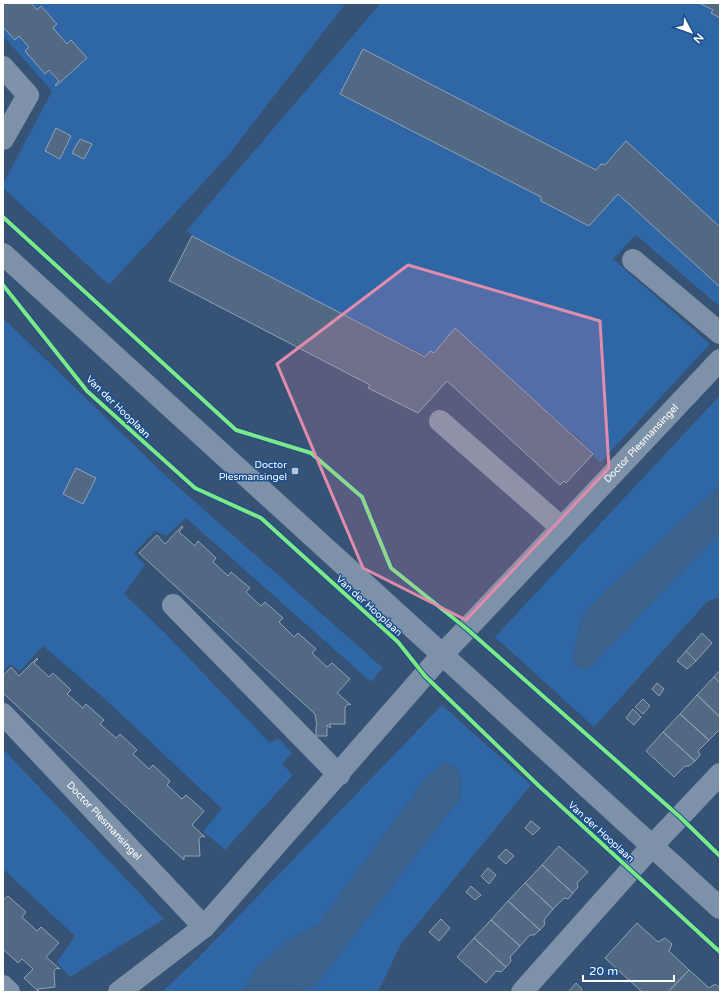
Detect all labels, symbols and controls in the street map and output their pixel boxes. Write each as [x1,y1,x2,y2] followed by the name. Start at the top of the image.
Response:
[671,12,711,52] north arrow
[690,31,706,46] text: N
[83,373,153,441] street label: Van der Hooplaan
[601,402,681,485] street label: Doctor Plesmansingel
[219,459,287,483] place label: Doctor Plesmansingel
[290,466,300,476] marker: Doctor Plesmansingel
[333,573,405,639] street label: Van der Hooplaan
[64,779,144,863] street label: Doctor Plesmansingel
[565,799,637,865] street label: Van der Hooplaan
[583,957,674,983] scale bar
[589,964,618,978] text: 20 m

